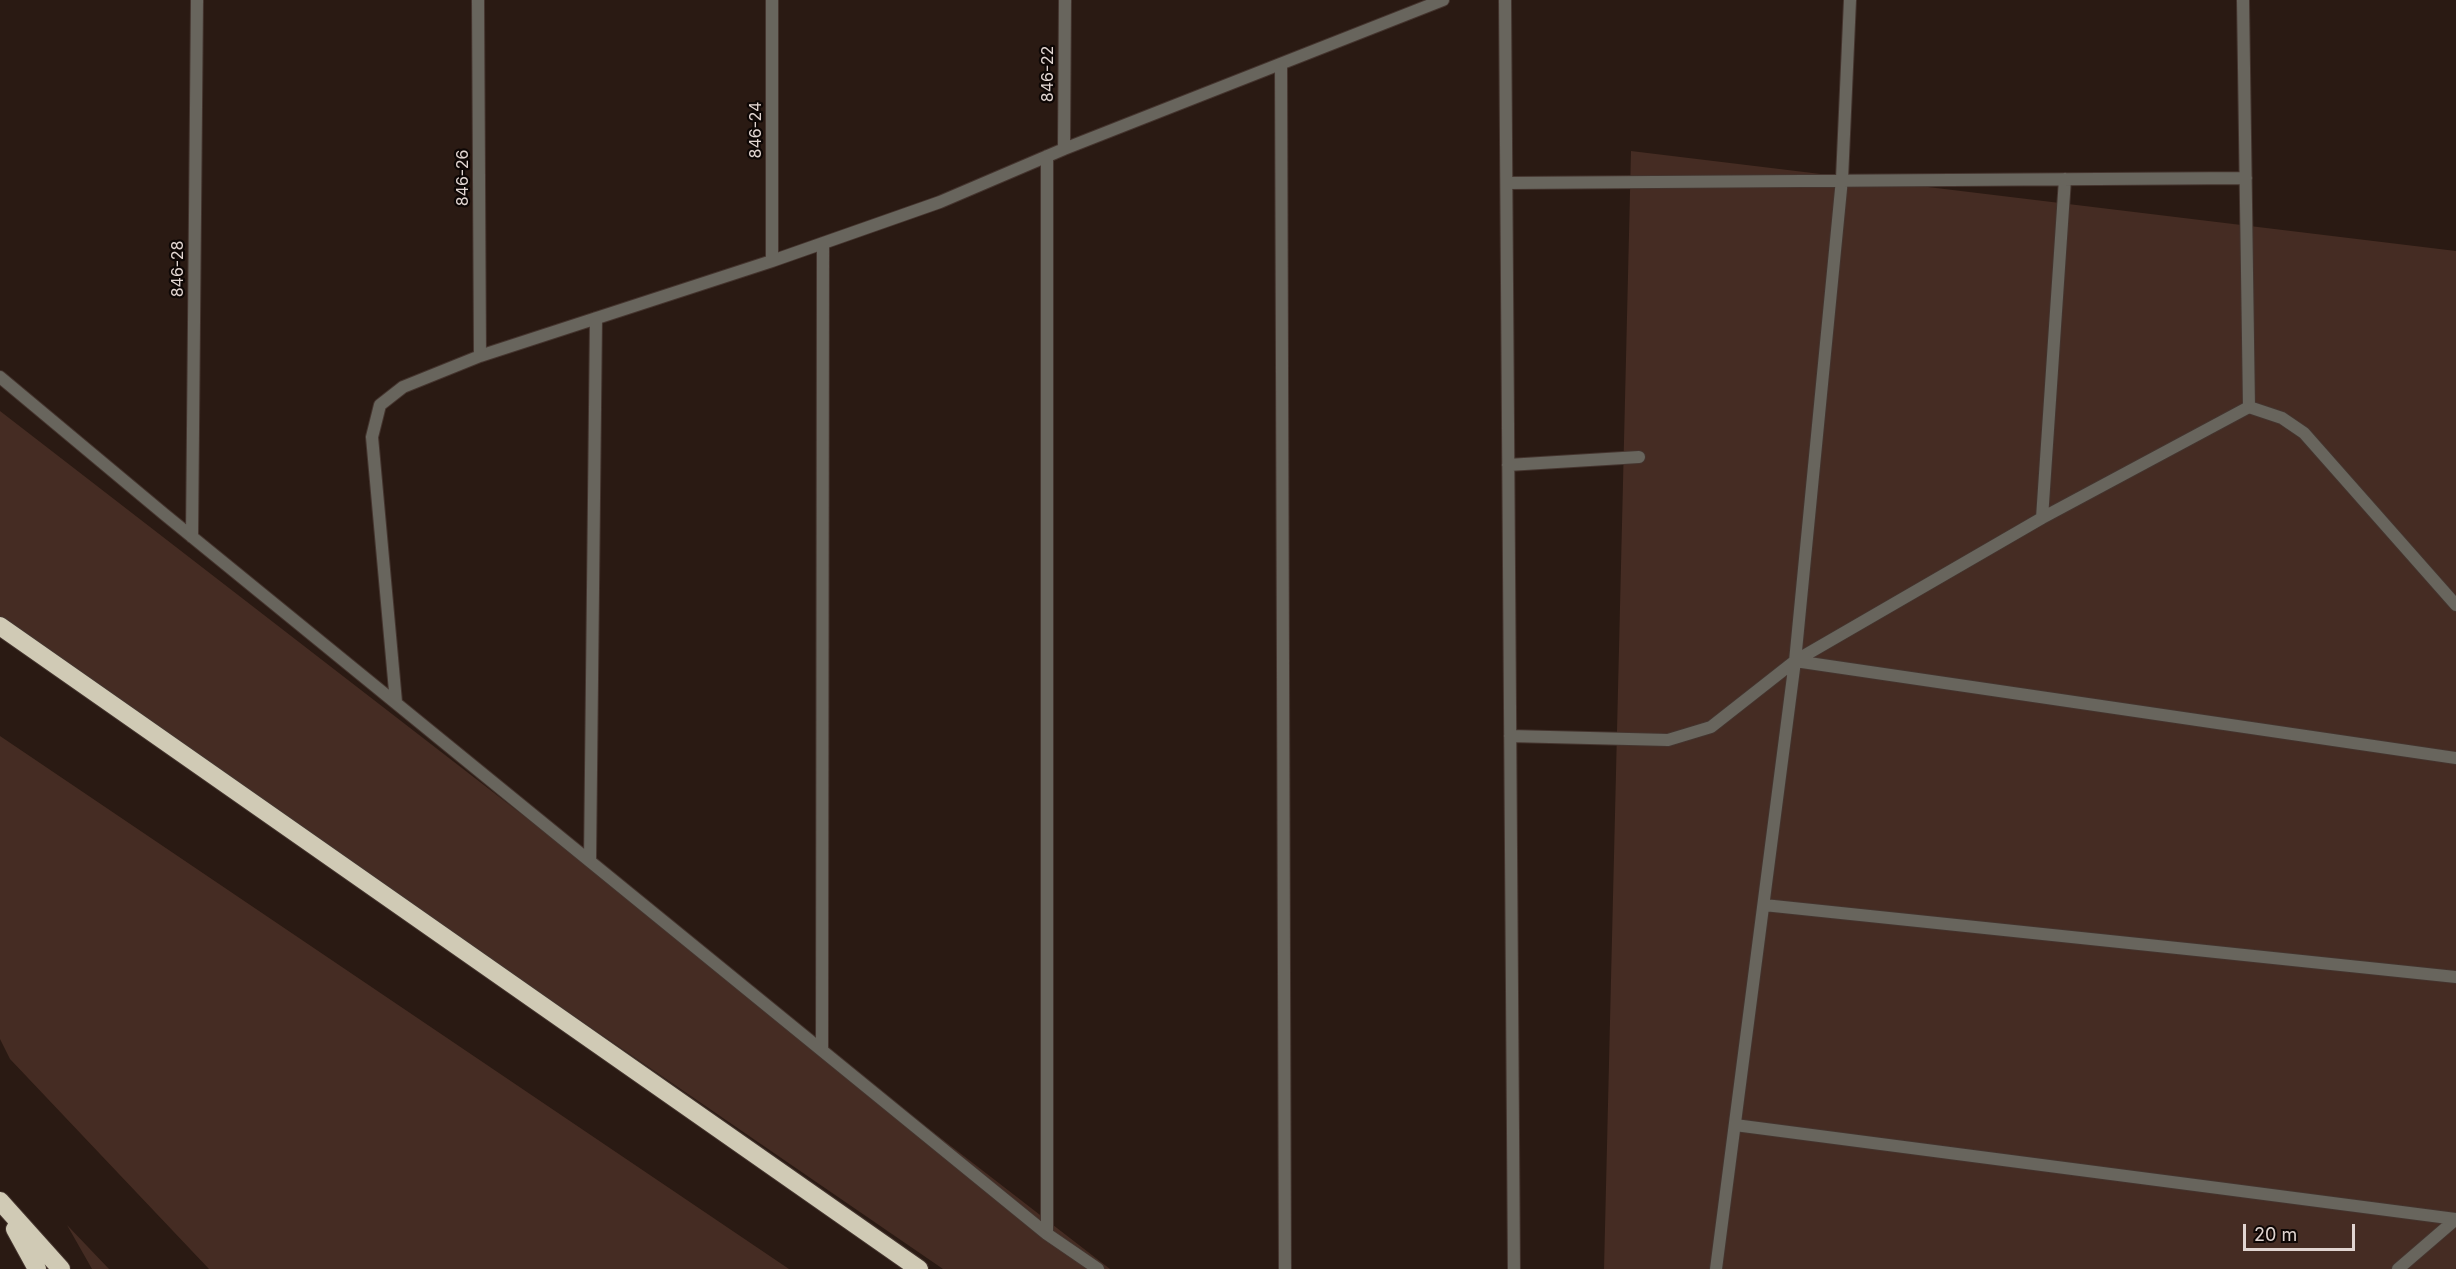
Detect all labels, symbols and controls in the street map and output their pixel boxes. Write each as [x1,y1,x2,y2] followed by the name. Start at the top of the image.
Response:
[1038,46,1058,102] street label: 846-22
[746,102,766,158] street label: 846-24
[453,150,473,206] street label: 846-26
[168,241,188,297] street label: 846-28
[2246,1212,2358,1250] scale bar
[2254,1224,2297,1245] text: 20 m

